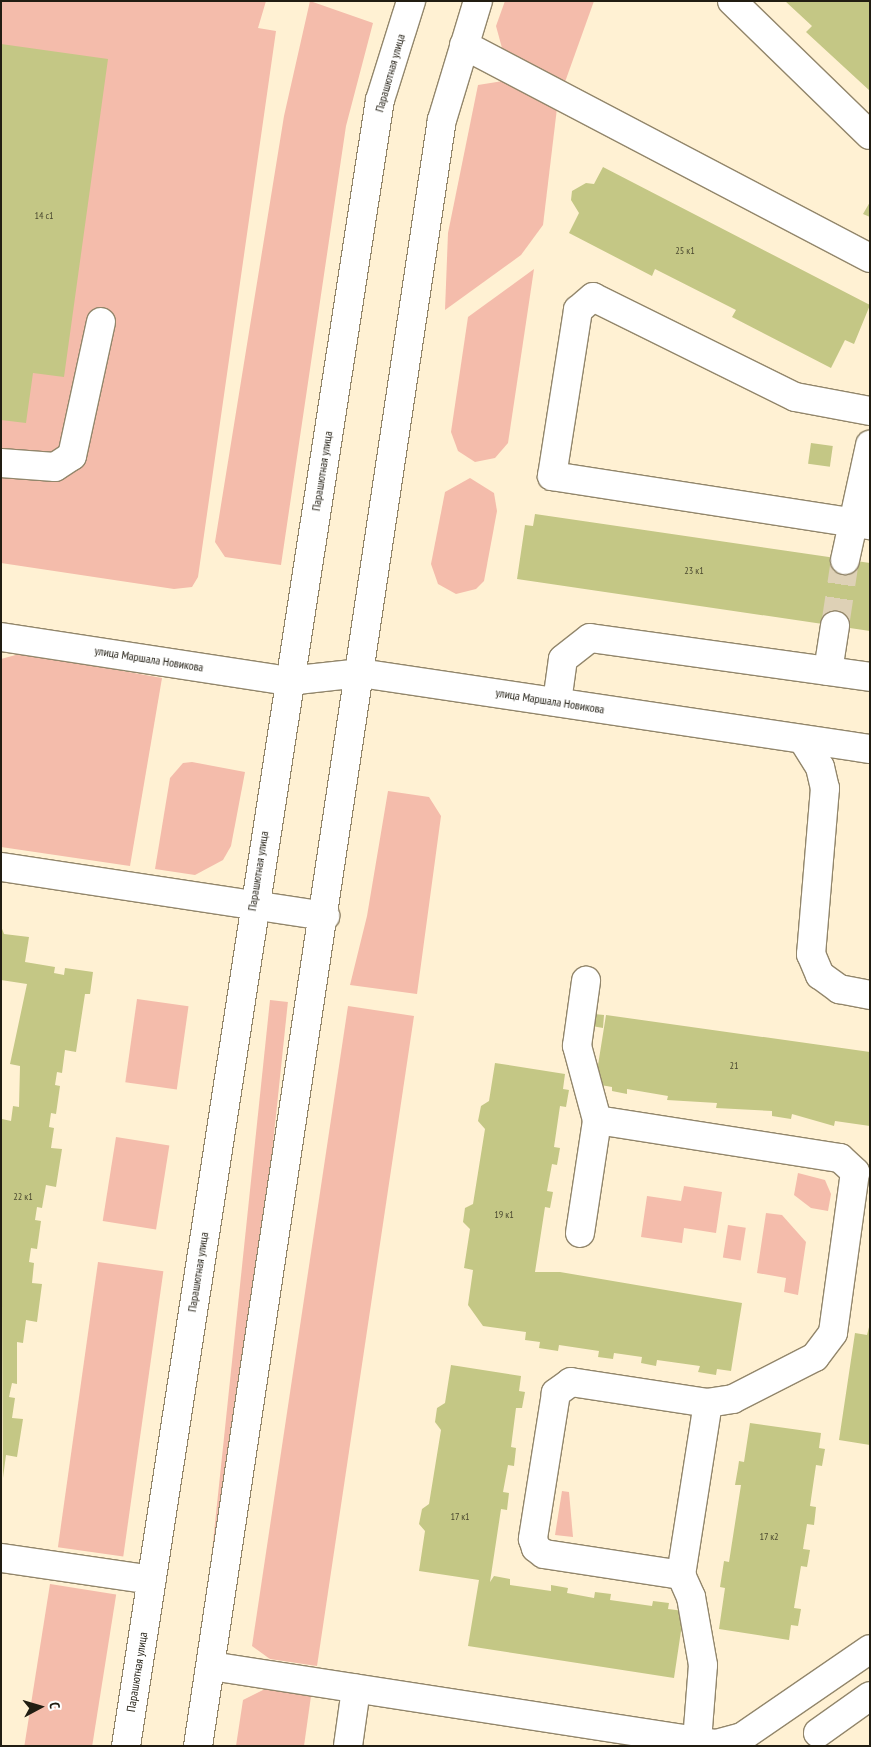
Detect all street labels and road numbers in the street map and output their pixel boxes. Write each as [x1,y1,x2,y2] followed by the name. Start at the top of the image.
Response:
[372,32,408,114] street label: Парашютная улица
[309,430,335,512] street label: Парашютная улица
[94,643,204,675] street label: улица Маршала Новикова
[495,685,605,717] street label: улица Маршала Новикова
[245,830,271,912] street label: Парашютная улица
[185,1231,211,1313] street label: Парашютная улица
[124,1631,150,1713] street label: Парашютная улица

